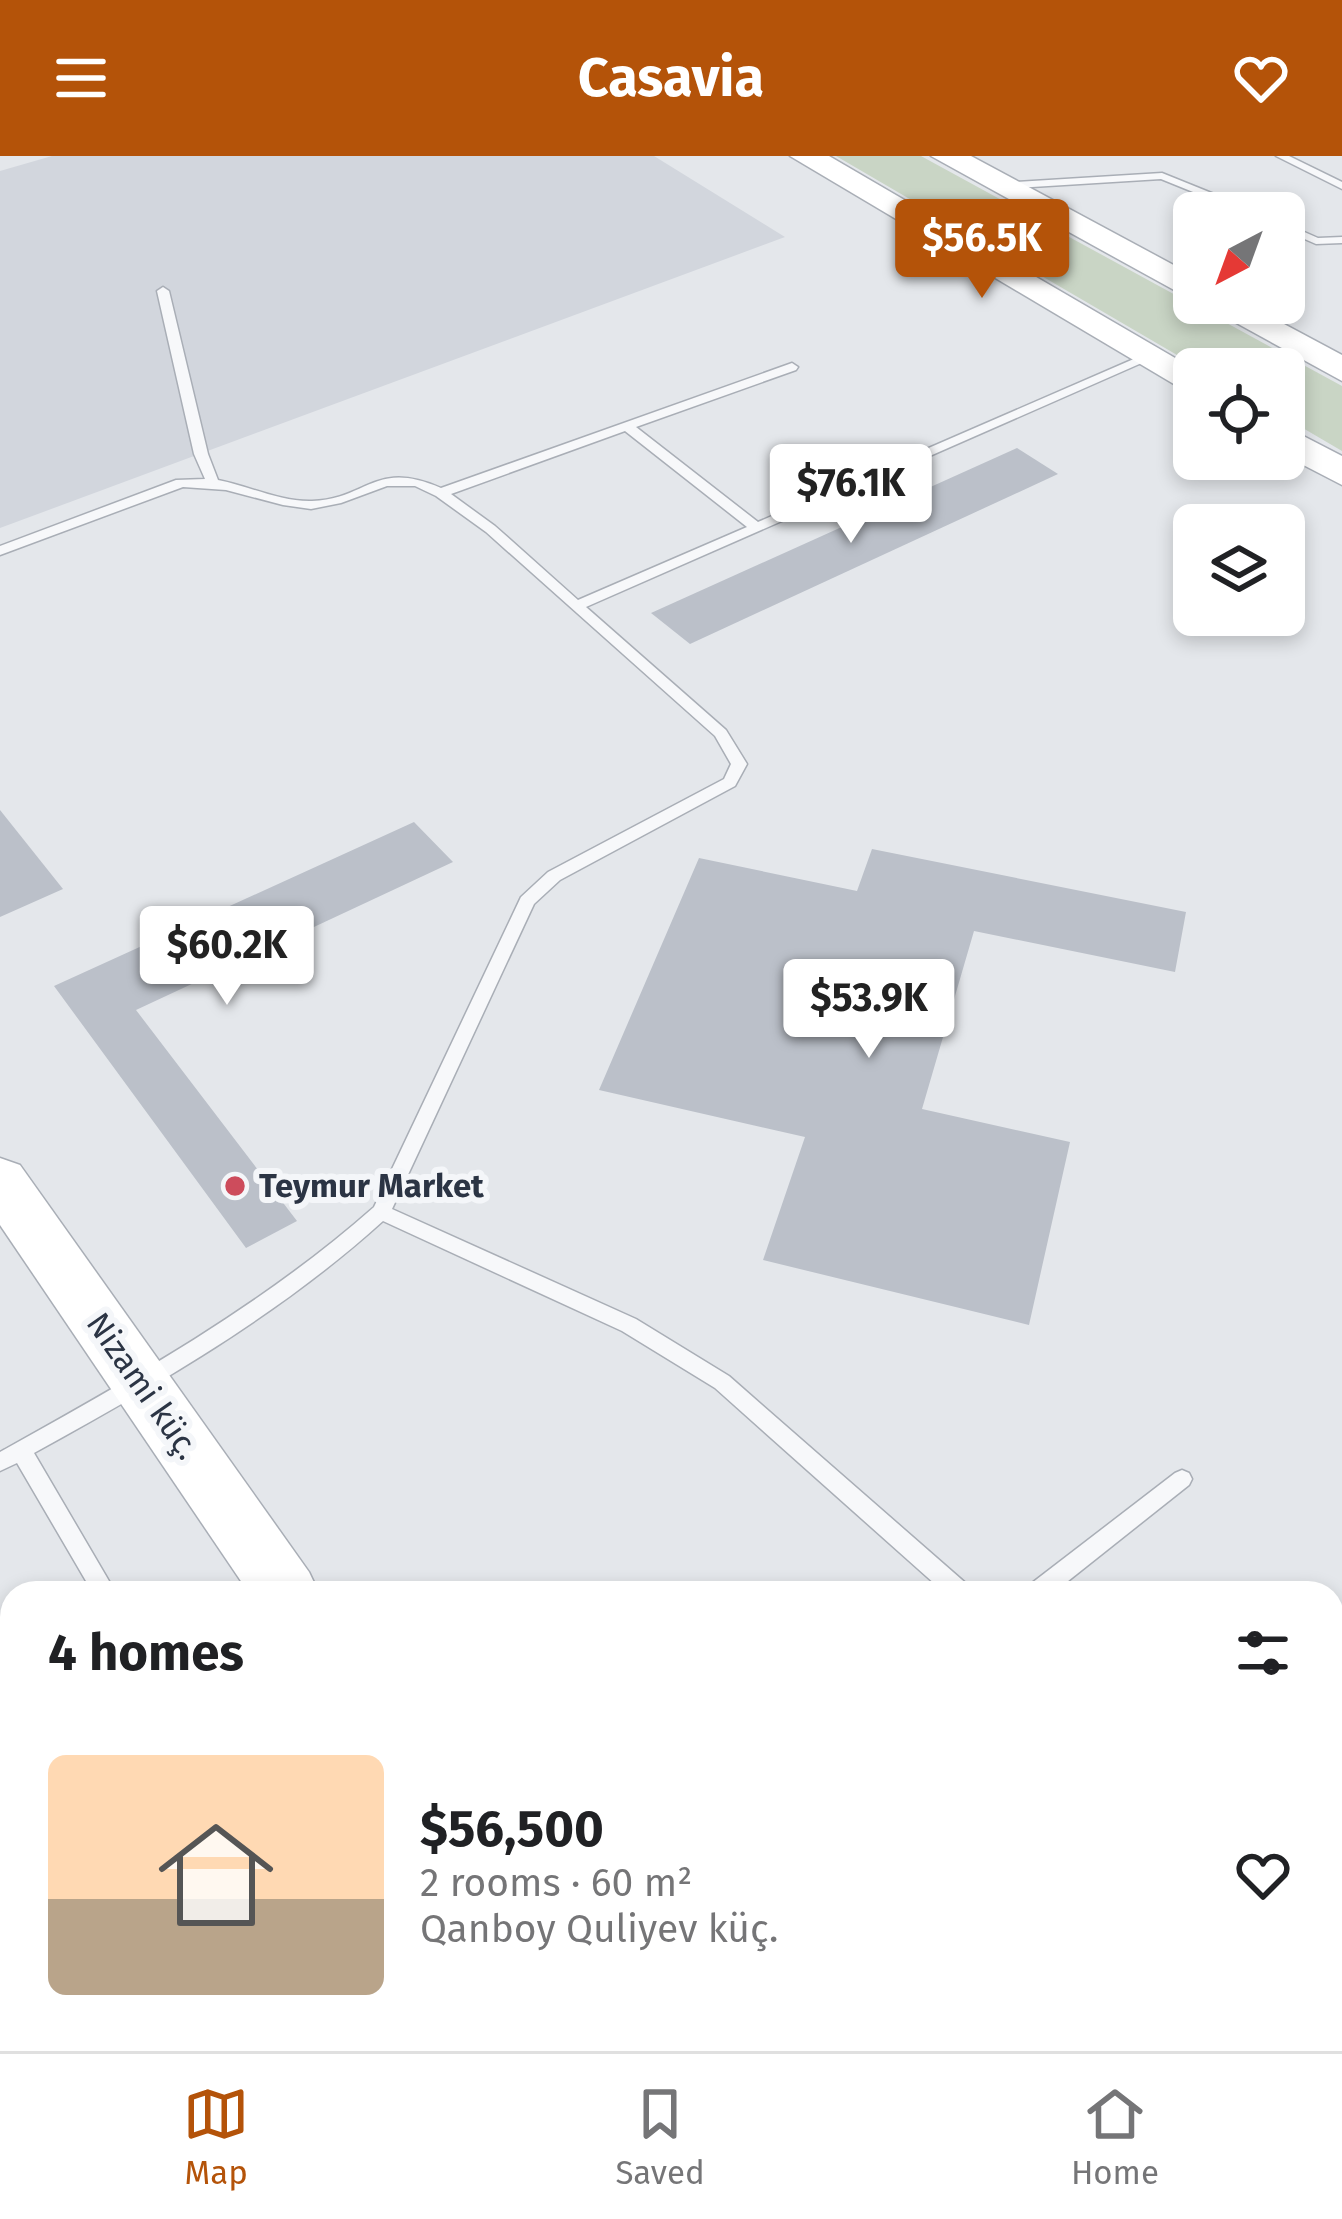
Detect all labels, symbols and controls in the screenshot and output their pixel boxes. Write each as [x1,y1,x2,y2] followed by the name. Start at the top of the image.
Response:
[48,45,114,111] icon: menu
[1228,45,1294,111] icon: heart
[578,46,764,110] text: Casavia
[1173,192,1305,324] north arrow
[1173,192,1305,636] map controls
[884,199,1080,301] pin: $56.5K
[922,215,1042,261] text: $56.5K
[1173,348,1305,480] button: locate
[753,444,949,546] pin: $76.1K
[797,460,905,506] text: $76.1K
[1173,504,1305,636] button: layers
[129,906,325,1008] pin: $60.2K
[167,922,287,968] text: $60.2K
[771,959,967,1061] pin: $53.9K
[810,975,928,1021] text: $53.9K
[259,1166,485,1206] place label: Teymur Market
[222,1173,248,1199] marker: Teymur Market
[78,1305,208,1467] street label: Nizami küç.
[1230,1620,1296,1686] icon: filters
[48,1622,244,1684] text: 4 homes
[420,1798,604,1860] text: $56,500
[144,1803,288,1947] icon: home
[1230,1842,1296,1908] icon: heart
[420,1860,692,1906] text: 2 rooms · 60 m²
[420,1906,778,1952] text: Qanboy Quliyev küç.
[183,2081,249,2193] tab: Map
[615,2081,705,2193] tab: Saved
[1071,2081,1159,2193] tab: Home

